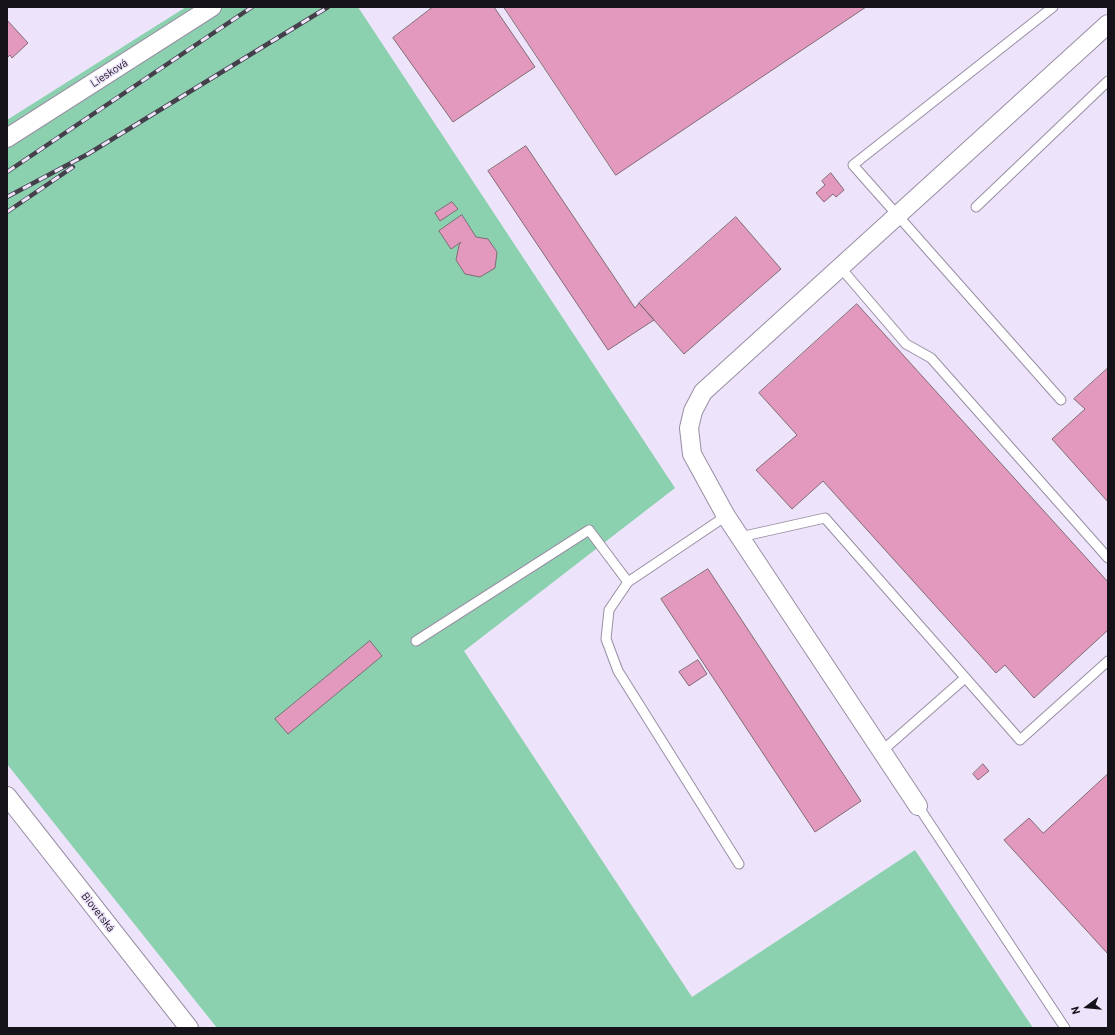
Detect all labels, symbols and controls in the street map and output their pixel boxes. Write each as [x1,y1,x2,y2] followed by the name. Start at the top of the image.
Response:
[88,56,130,90] street label: Liesková
[78,890,118,934] street label: Biovetská
[1067,987,1107,1027] north arrow
[1068,1005,1082,1016] text: N

